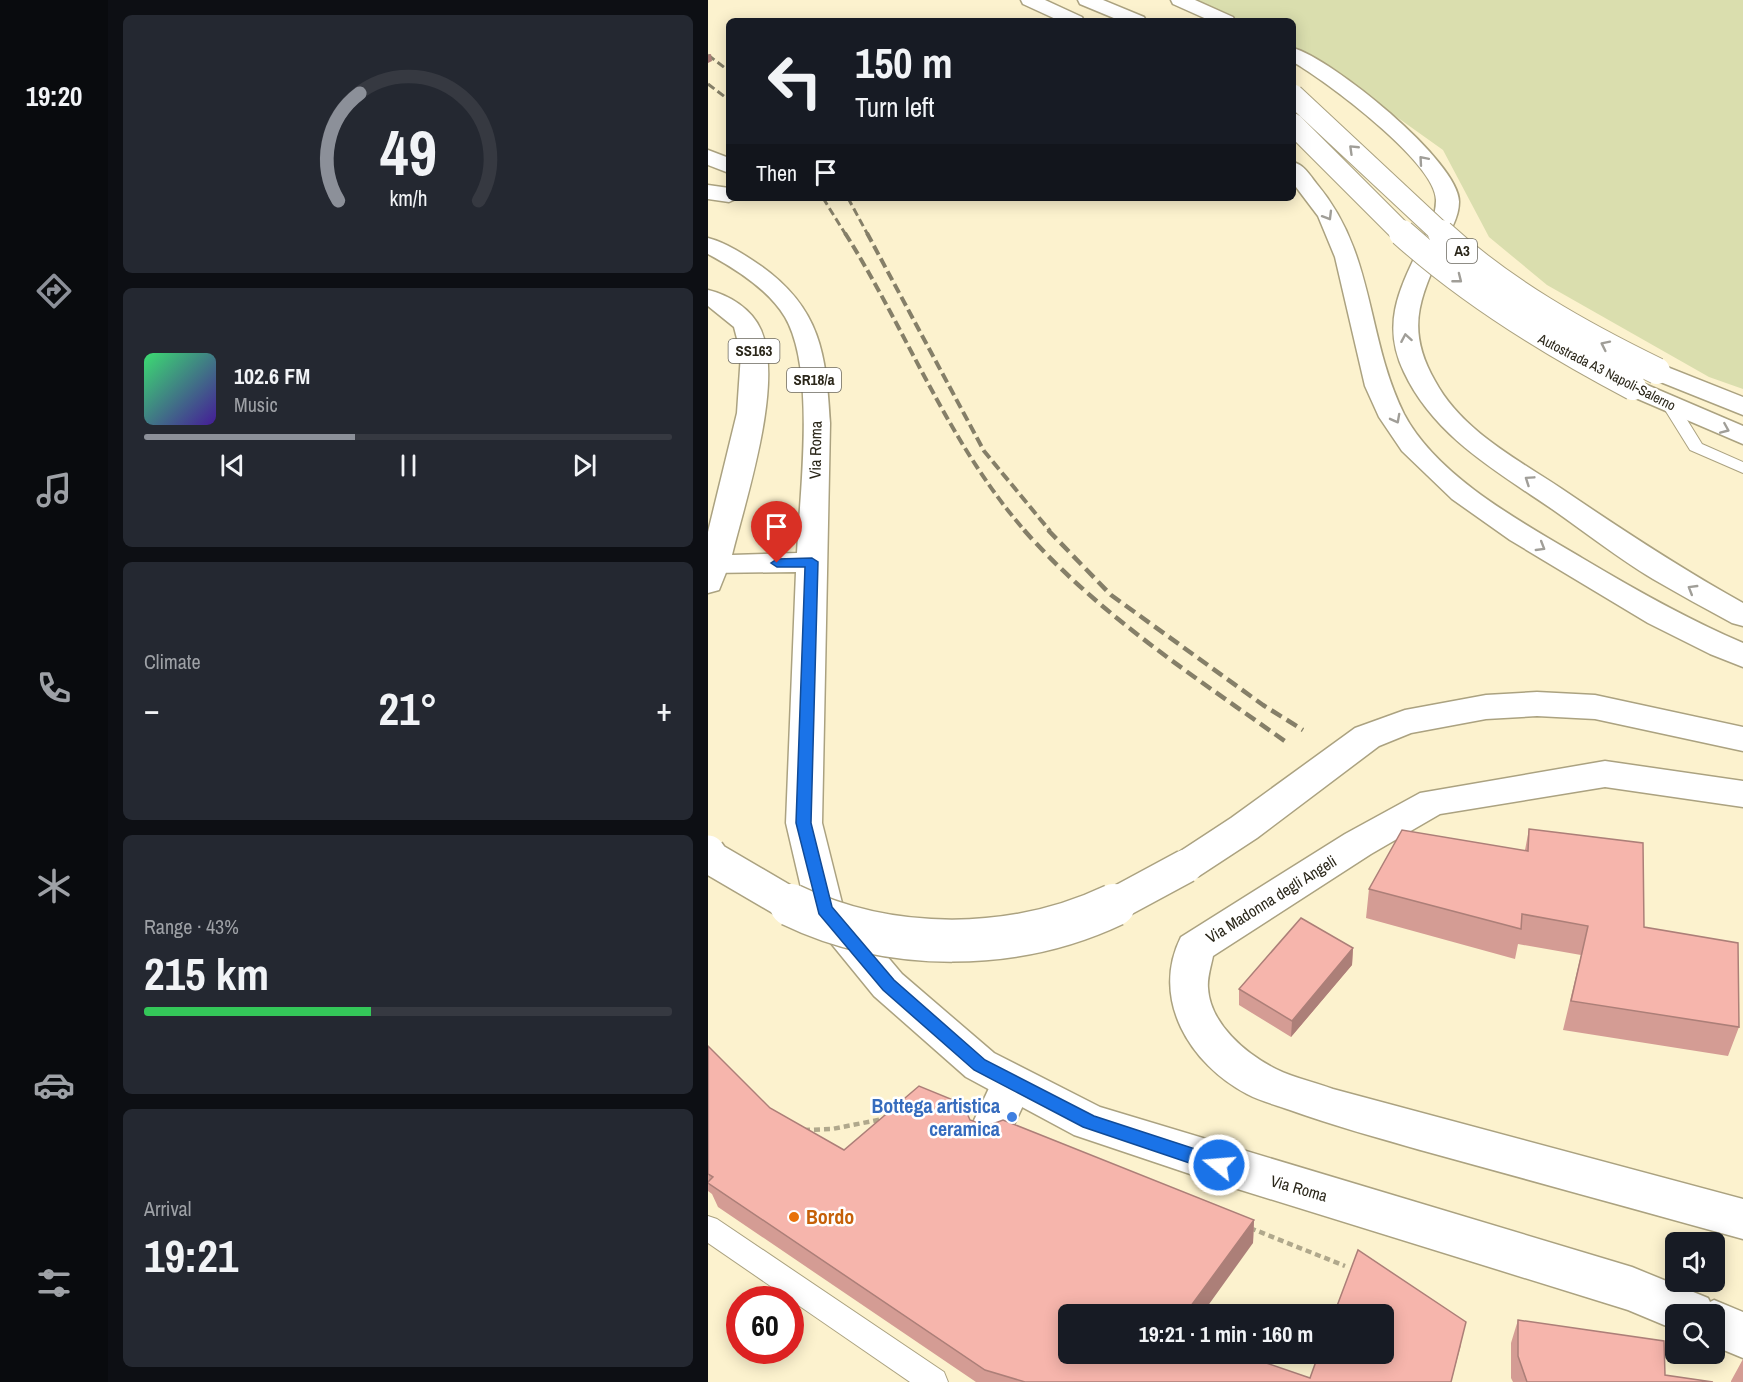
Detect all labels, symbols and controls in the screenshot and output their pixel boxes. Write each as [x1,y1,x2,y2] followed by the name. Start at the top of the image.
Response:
[855,35,953,91] text: 150 m
[756,42,834,120] icon: left
[26,78,82,114] text: 19:20
[855,89,934,125] text: Turn left
[380,110,436,194] text: 49
[1349,145,1359,156] one-way arrow
[809,156,842,189] icon: arrive
[1419,156,1430,166] one-way arrow
[756,158,797,188] text: Then
[389,185,427,214] text: km/h
[1321,210,1332,220] one-way arrow
[1447,239,1477,263] road number: A3
[33,270,75,312] icon: directions
[1451,271,1462,282] one-way arrow
[1534,329,1679,414] street label: Autostrada A3 Napoli-Salerno
[1400,333,1413,343] one-way arrow
[728,339,780,363] road number: SS163
[1600,341,1611,352] one-way arrow
[234,361,310,391] text: 102.6 FM
[787,368,841,392] road number: SR18/a
[234,391,278,418] text: Music
[1389,413,1400,424] one-way arrow
[803,420,827,479] street label: Via Roma
[1719,421,1730,433] one-way arrow
[216,449,249,482] icon: previous
[392,449,425,482] icon: pause
[568,449,601,482] icon: next
[33,469,75,511] icon: music
[1525,476,1536,487] one-way arrow
[751,501,802,563] pin
[760,510,793,543] icon: arrive
[1535,539,1545,551] one-way arrow
[1687,584,1698,596] one-way arrow
[144,648,201,675] text: Climate
[33,667,75,709] icon: phone
[378,678,438,739] text: 21°
[144,687,160,731] text: −
[656,687,672,731] text: +
[1202,850,1340,948] street label: Via Madonna degli Angeli
[33,865,75,907] icon: climate
[144,913,239,940] text: Range · 43%
[144,943,269,1004] text: 215 km
[33,1064,75,1106] icon: car
[872,1092,1000,1142] place label: Bottega artistica ceramica
[1005,1110,1019,1124] marker: Bottega artistica ceramica
[1187,1133,1251,1197] position arrow
[1268,1169,1331,1207] street label: Via Roma
[144,1195,191,1222] text: Arrival
[806,1203,854,1230] place label: Bordo
[787,1210,801,1224] marker: Bordo
[144,1225,238,1286] text: 19:21
[1665,1232,1725,1364] map controls
[1665,1232,1725,1292] button: sound
[33,1262,75,1304] icon: filters
[726,1286,804,1364] speed limit sign: 60
[1665,1304,1725,1364] button: search
[1139,1319,1313,1349] text: 19:21 · 1 min · 160 m

